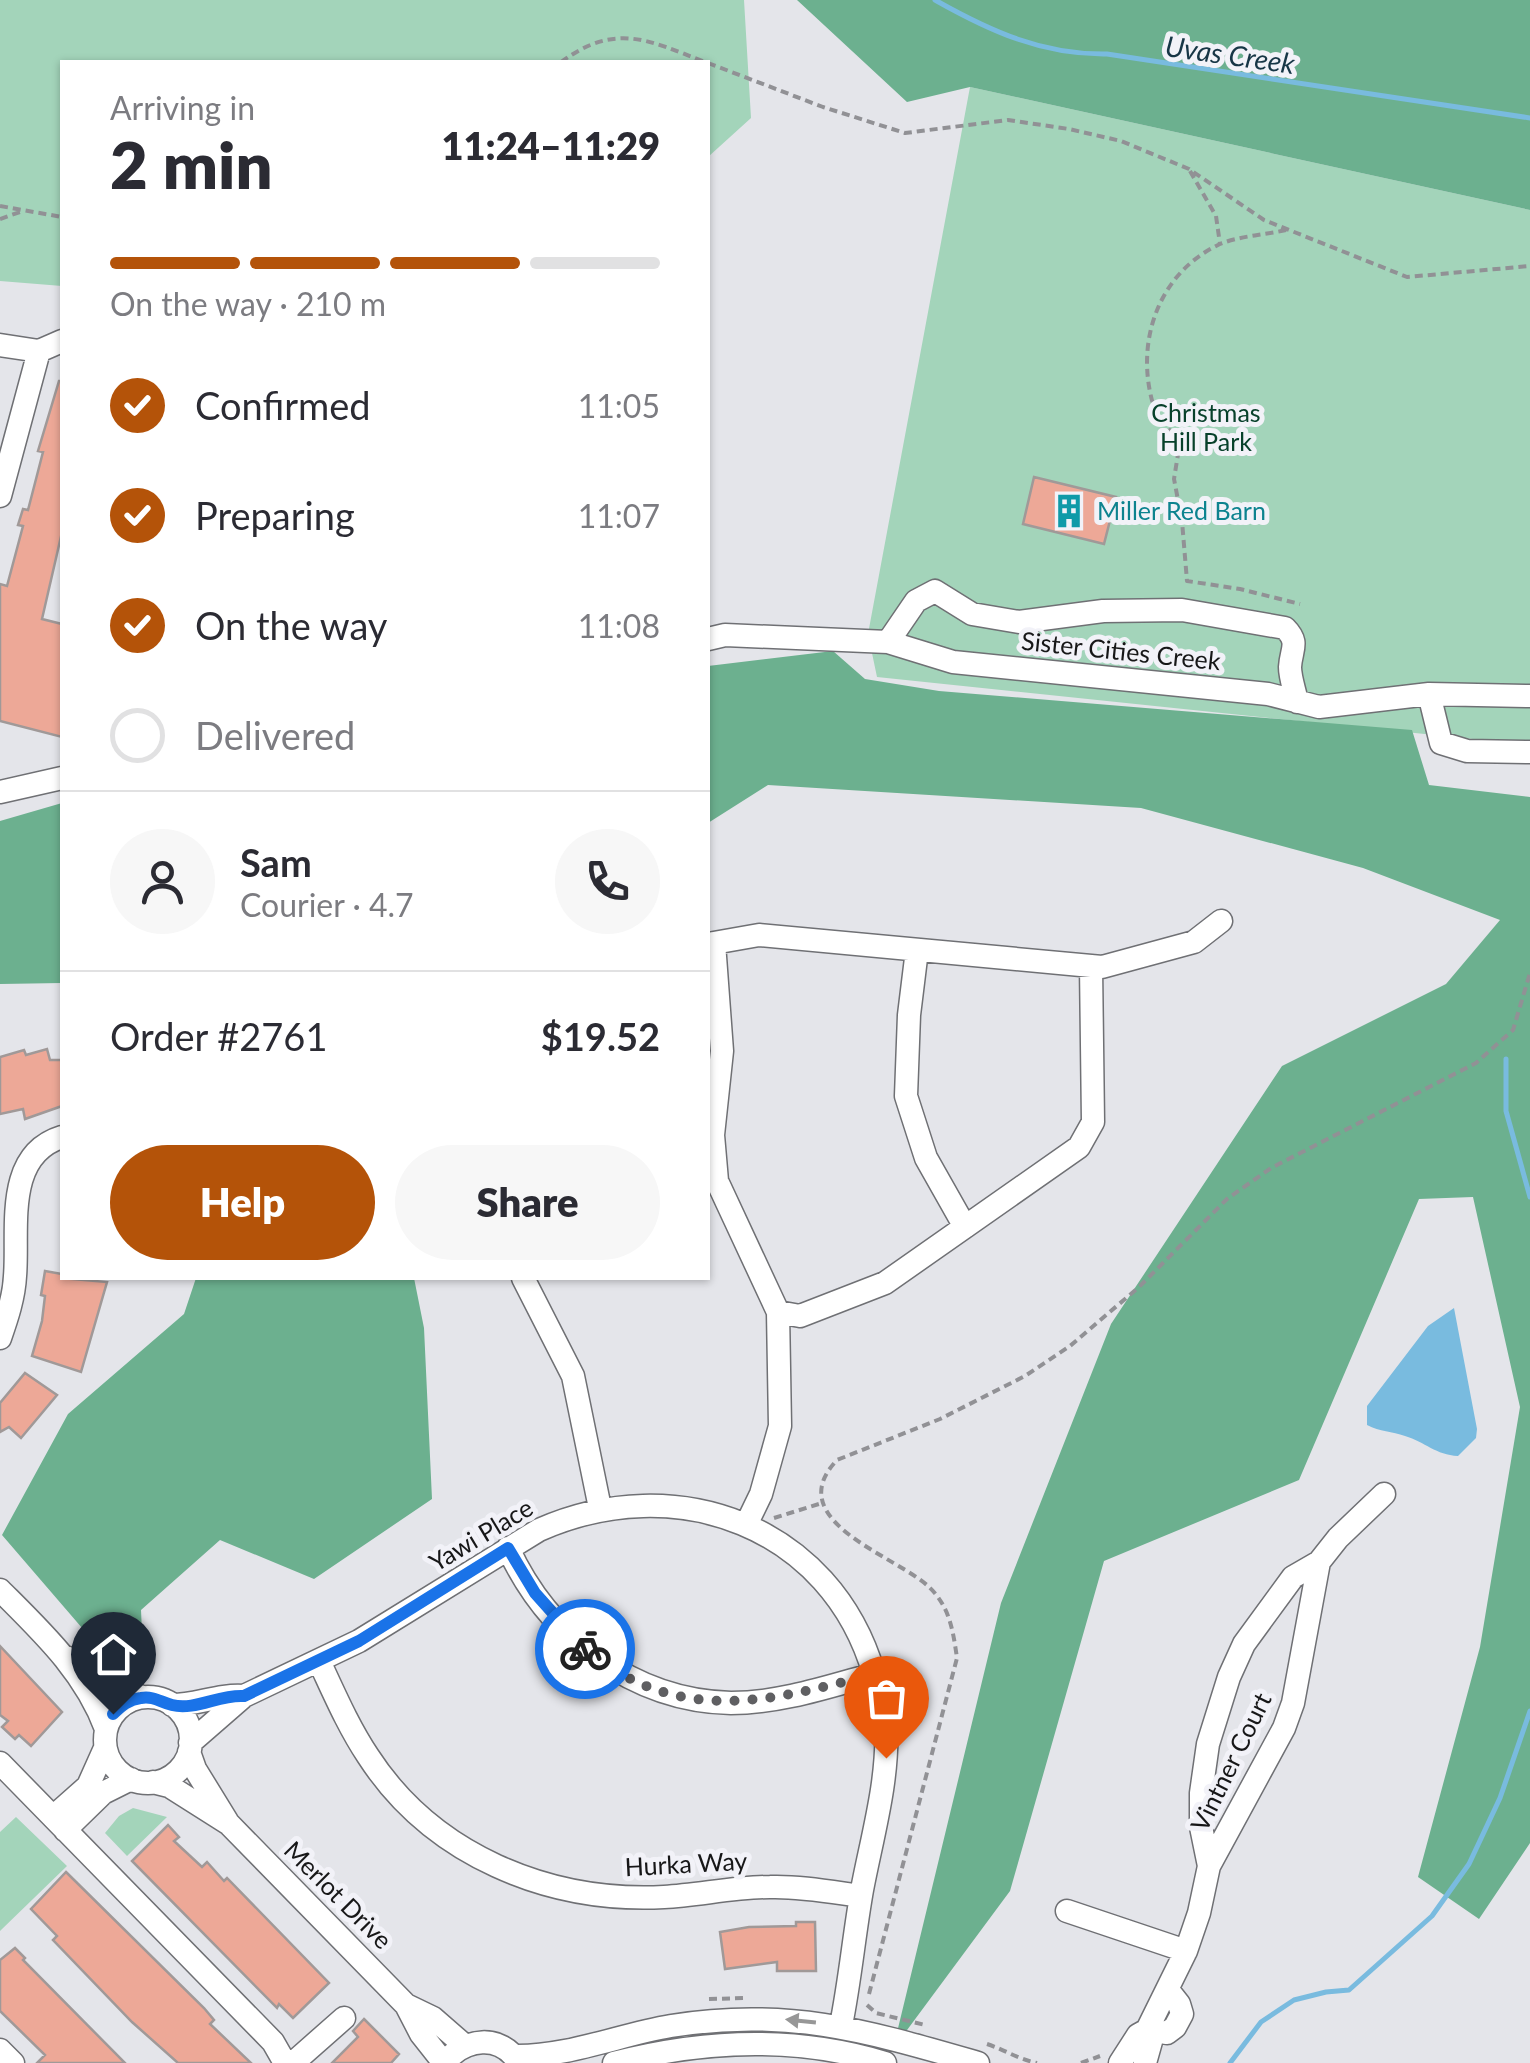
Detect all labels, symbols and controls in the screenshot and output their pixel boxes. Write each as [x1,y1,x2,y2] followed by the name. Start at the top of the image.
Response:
[1163,28,1298,80] water label: Uvas Creek
[110,88,255,127] text: Arriving in
[441,122,660,168] text: 11:24–11:29
[110,125,272,203] text: 2 min
[110,284,386,323] text: On the way · 210 m
[110,378,165,433] icon: check
[195,382,371,428] text: Confirmed
[578,386,660,425] text: 11:05
[1151,397,1261,456] park label: Christmas Hill Park
[110,488,165,543] icon: check
[195,492,355,538] text: Preparing
[1050,492,1088,530] building icon: Miller Red Barn
[1097,495,1266,525] place label: Miller Red Barn
[578,496,660,535] text: 11:07
[110,598,165,653] icon: check
[195,602,387,648] text: On the way
[578,606,660,645] text: 11:08
[1020,625,1223,675] street label: Sister Cities Creek
[195,712,355,758] text: Delivered
[110,829,215,934] button: person
[555,829,660,934] button: phone
[240,839,312,885] text: Sam
[240,885,414,924] text: Courier · 4.7
[110,1013,327,1059] text: Order #2761
[541,1013,660,1059] text: $19.52
[110,1145,375,1260] button: Help
[395,1145,660,1260] button: Share
[423,1492,538,1577] street label: Yawi Place
[535,1599,635,1699] courier
[71,1612,156,1715] pin
[558,1622,613,1677] icon: bike
[86,1627,141,1682] icon: home
[844,1656,929,1759] pin
[859,1671,914,1726] icon: bag
[1184,1687,1277,1836] street label: Vintner Court
[279,1834,399,1954] street label: Merlot Drive
[624,1845,748,1881] street label: Hurka Way
[785,2013,817,2029] one-way arrow

